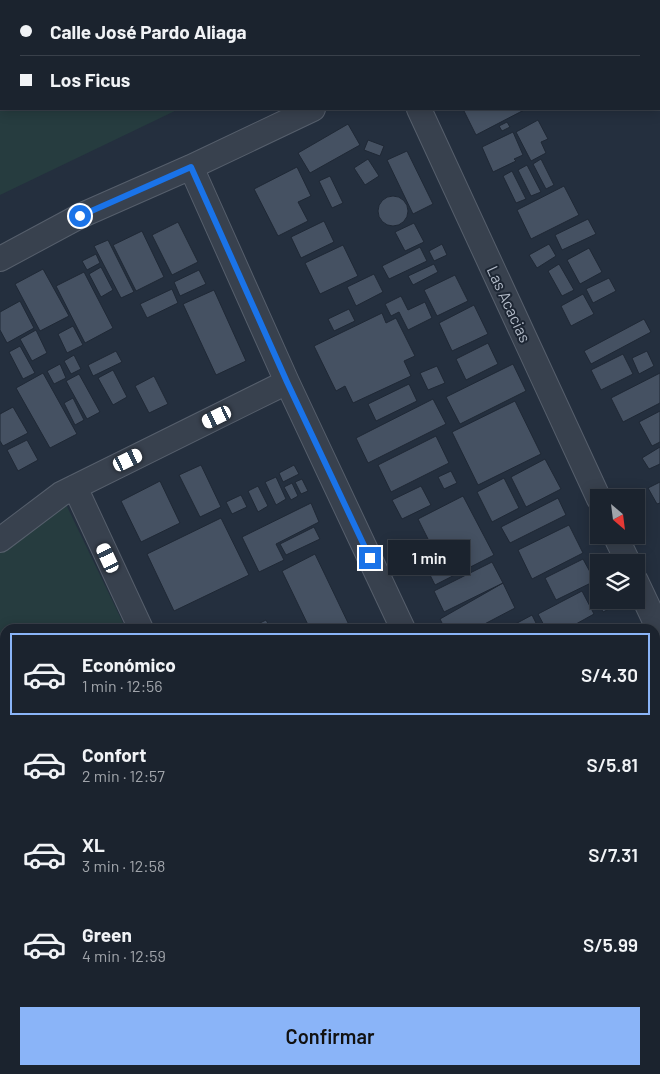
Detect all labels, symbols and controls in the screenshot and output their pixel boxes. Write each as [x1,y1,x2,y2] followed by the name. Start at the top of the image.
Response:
[50,20,247,43] text: Calle José Pardo Aliaga
[50,68,130,91] text: Los Ficus
[69,205,91,227] route start
[483,262,535,345] street label: Las Acacias
[200,404,233,430] car
[111,447,144,473] car
[590,489,645,544] north arrow
[590,489,645,609] map controls
[388,540,470,576] callout: 1 min
[94,541,121,575] car
[359,547,381,569] route end
[412,548,446,567] text: 1 min
[590,554,645,609] button: layers
[22,652,67,697] icon: car
[82,653,176,676] text: Económico
[581,663,638,686] text: S/4.30
[82,676,163,695] text: 1 min · 12:56
[22,742,67,787] icon: car
[82,743,146,766] text: Confort
[587,753,638,776] text: S/5.81
[82,766,165,785] text: 2 min · 12:57
[22,832,67,877] icon: car
[82,833,105,856] text: XL
[588,843,638,866] text: S/7.31
[82,856,165,875] text: 3 min · 12:58
[22,922,67,967] icon: car
[82,923,132,946] text: Green
[583,933,638,956] text: S/5.99
[82,946,166,965] text: 4 min · 12:59
[20,1007,640,1065] button: Confirmar

